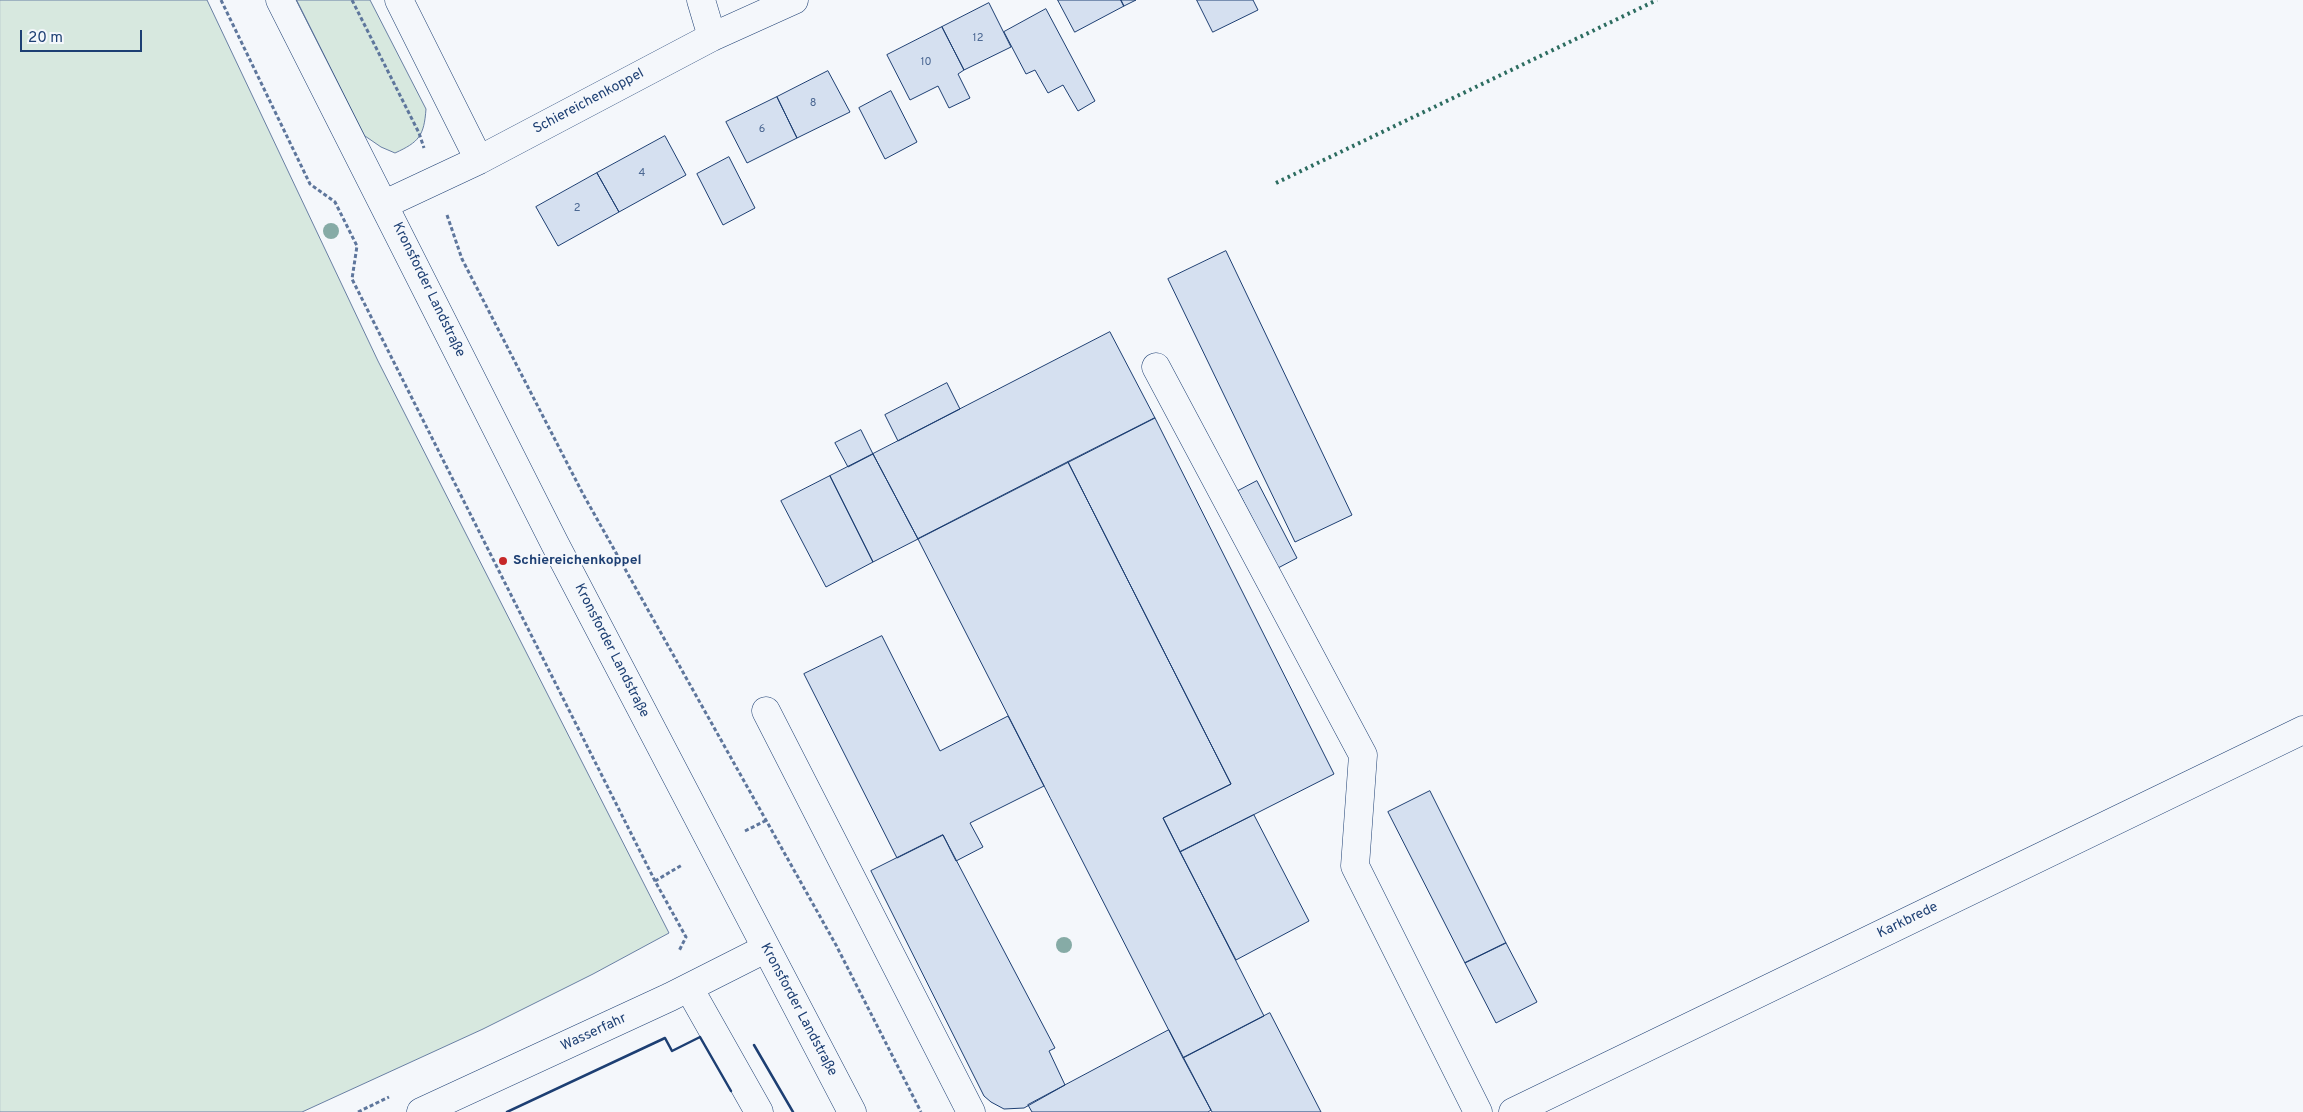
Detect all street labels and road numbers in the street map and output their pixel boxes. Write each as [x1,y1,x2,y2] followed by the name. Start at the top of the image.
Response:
[531,66,647,138] street label: Schiereichenkoppel
[388,220,468,360] street label: Kronsforder Landstraße
[570,581,652,721] street label: Kronsforder Landstraße
[1875,899,1941,943] street label: Karkbrede
[756,941,840,1079] street label: Kronsforder Landstraße
[559,1010,629,1056] street label: Wasserfahr

